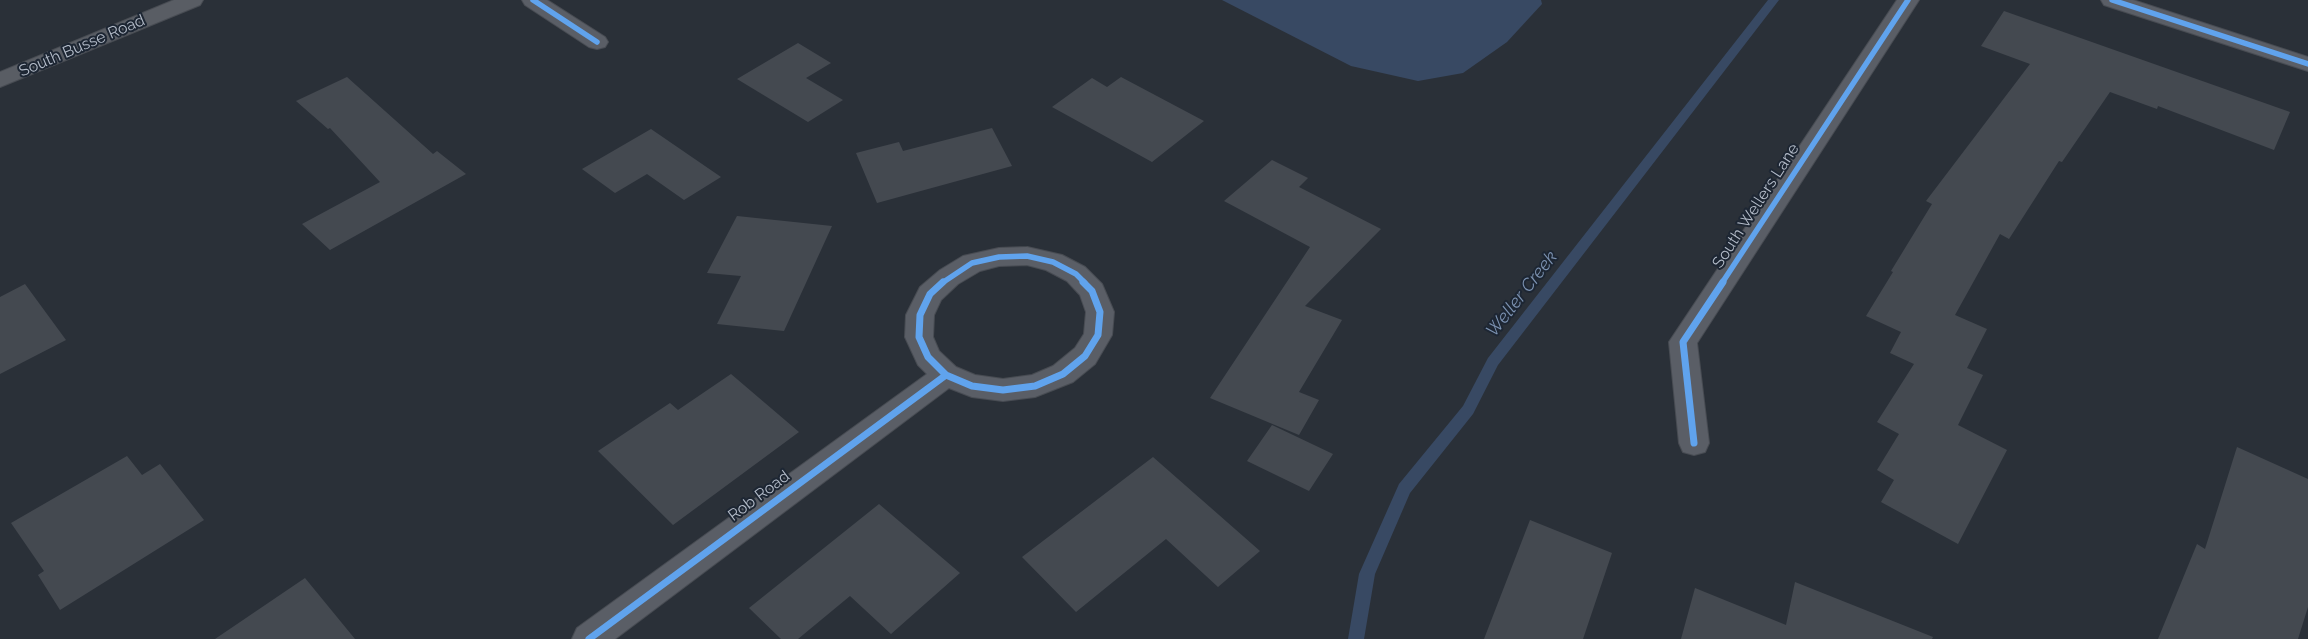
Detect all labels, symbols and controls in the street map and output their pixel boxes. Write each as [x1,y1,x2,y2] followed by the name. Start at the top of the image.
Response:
[16,11,148,81] street label: South Busse Road
[1709,140,1803,272] street label: South Wellers Lane
[1482,247,1562,341] water label: Weller Creek
[724,467,794,525] street label: Rob Road

